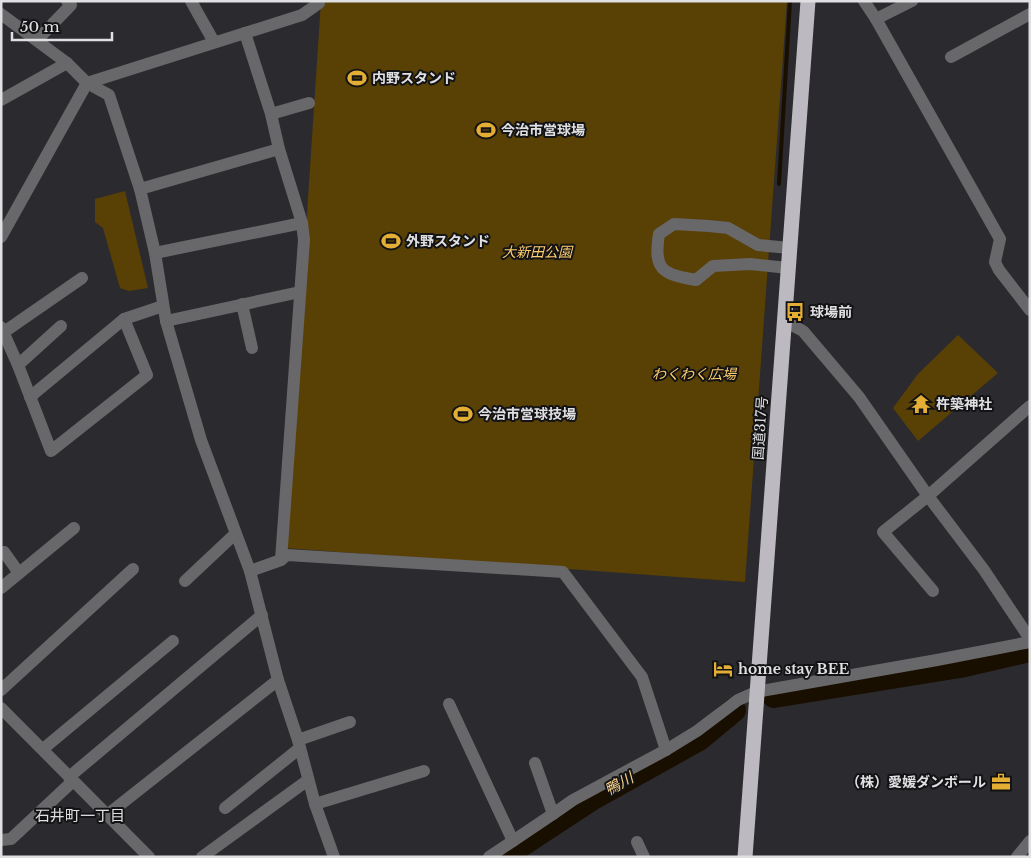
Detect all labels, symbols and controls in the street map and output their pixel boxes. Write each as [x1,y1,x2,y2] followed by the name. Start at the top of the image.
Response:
[12,10,112,42] scale bar
[20,17,60,36] text: 50 m
[346,67,368,89] sports icon: 内野スタンド
[372,69,456,87] place label: 内野スタンド
[475,119,497,141] sports icon: 今治市営球場
[501,121,585,139] place label: 今治市営球場
[380,230,402,252] sports icon: 外野スタンド
[406,232,490,250] place label: 外野スタンド
[502,243,574,261] park label: 大新田公園
[784,301,806,323] bus stop icon: 球場前
[810,303,852,321] place label: 球場前
[652,365,738,383] park label: わくわく広場
[910,393,932,415] temple icon: 杵築神社
[749,395,771,461] street label: 国道317号
[936,395,992,413] place label: 杵築神社
[452,403,474,425] sports icon: 今治市営球技場
[478,405,576,423] place label: 今治市営球技場
[712,658,734,680] hotel icon: home stay BEE
[738,660,849,678] place label: home stay BEE
[601,767,638,799] water label: 鴨川
[990,771,1012,793] office icon: （株）愛媛ダンボール
[846,773,986,791] place label: （株）愛媛ダンボール
[35,806,125,825] district label: 石井町一丁目

